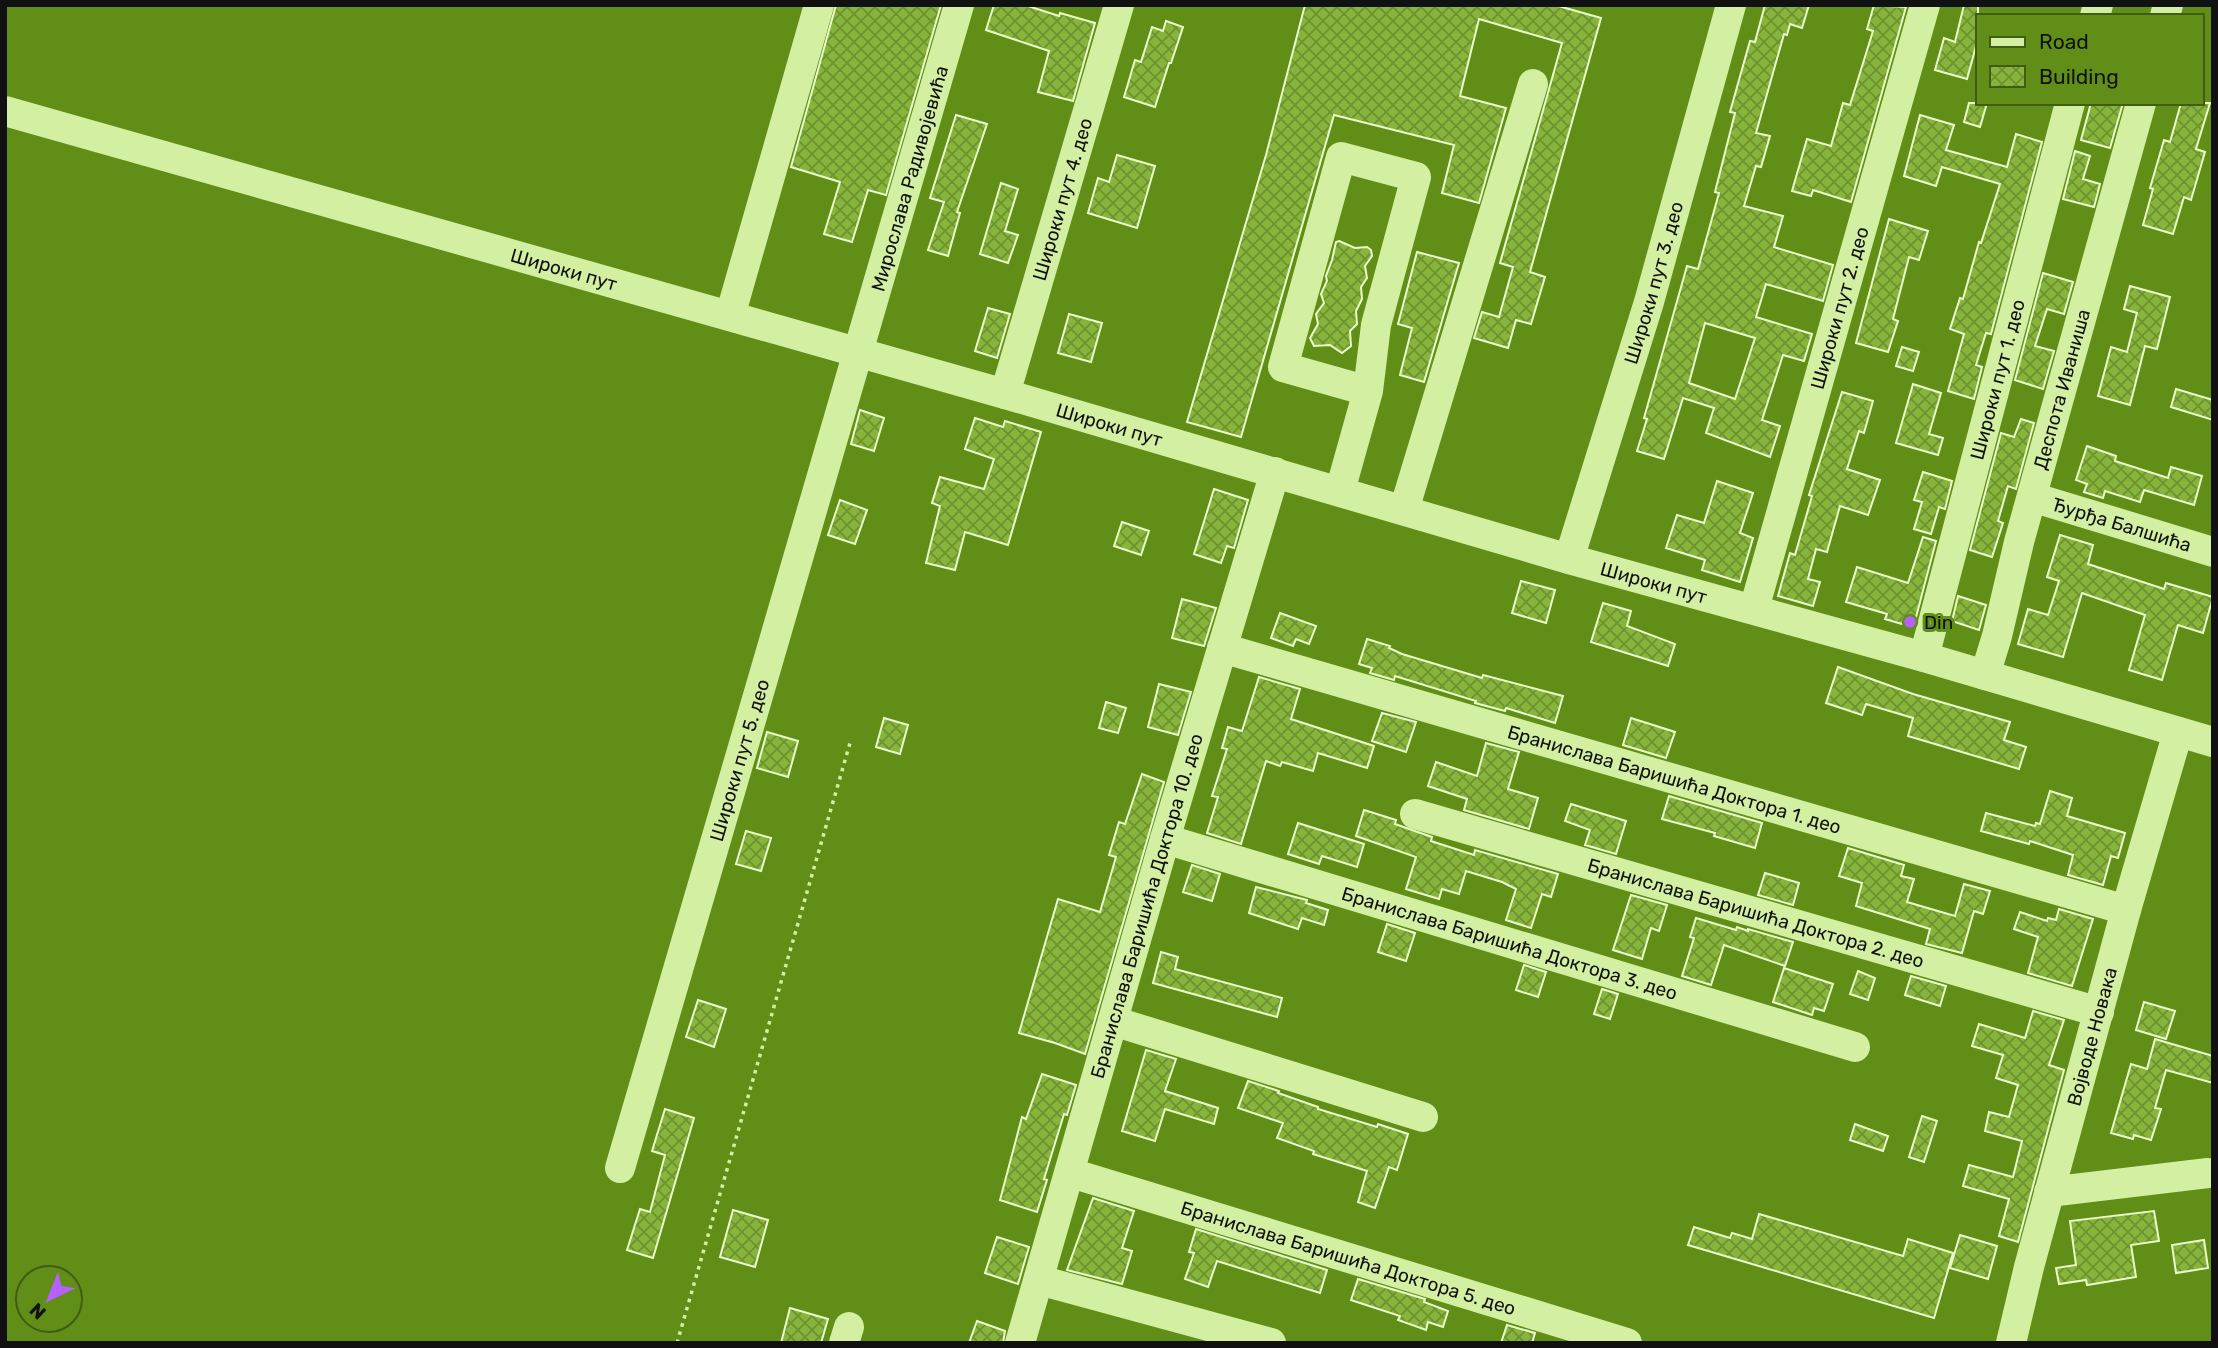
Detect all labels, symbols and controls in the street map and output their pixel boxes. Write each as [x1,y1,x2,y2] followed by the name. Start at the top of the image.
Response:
[1976,14,2204,105] legend
[2039,29,2089,54] text: Road
[866,63,953,294] street label: Мирослава Радивојевића
[2039,64,2119,89] text: Building
[1028,115,1097,283] street label: Широки пут 4. део
[1619,199,1688,367] street label: Широки пут 3. део
[1806,224,1874,392] street label: Широки пут 2. део
[508,244,620,296] street label: Широки пут
[1965,297,2030,462] street label: Широки пут 1. део
[2029,306,2095,472] street label: Деспота Иваниша
[1053,399,1165,452] street label: Широки пут
[2049,493,2194,557] street label: Ђурђа Балшића
[1598,557,1710,609] street label: Широки пут
[1924,611,1953,634] place label: Din
[1902,614,1918,630] marker: Din
[705,676,774,844] street label: Широки пут 5. део
[1505,720,1844,839] street label: Бранислава Баришића Доктора 1. део
[1086,731,1208,1081] street label: Бранислава Баришића Доктора 10. део
[1585,854,1927,973] street label: Бранислава Баришића Доктора 2. део
[1339,882,1680,1005] street label: Бранислава Баришића Доктора 3. део
[2062,965,2122,1109] street label: Војводе Новака
[1178,1196,1519,1320] street label: Бранислава Баришића Доктора 5. део
[14,1264,84,1334] north arrow
[25,1298,51,1324] text: N

